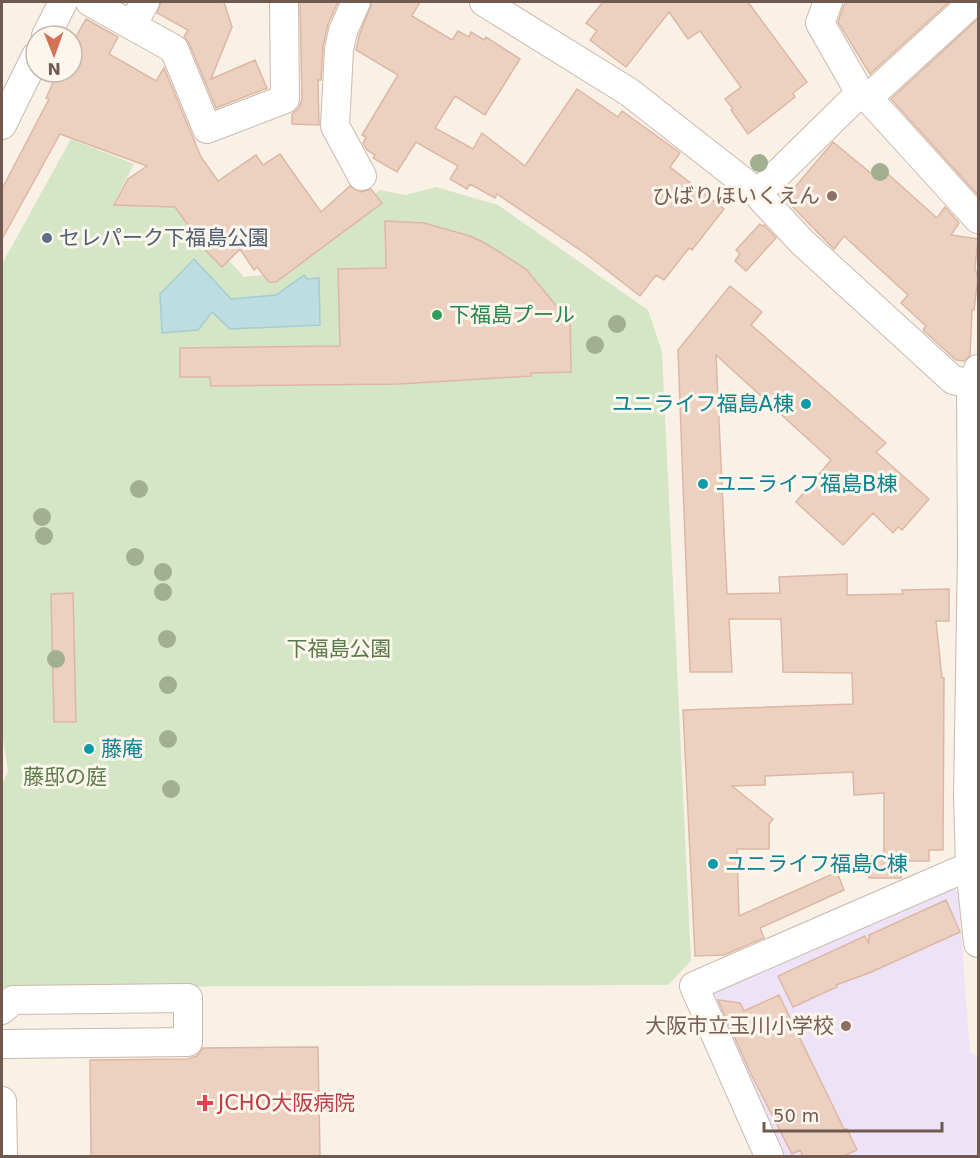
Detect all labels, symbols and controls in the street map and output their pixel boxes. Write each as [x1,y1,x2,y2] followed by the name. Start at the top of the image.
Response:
[24,24,84,84] north arrow
[47,59,61,78] text: N
[652,184,820,208] place label: ひばりほいくえん
[825,189,839,203] marker: ひばりほいくえん
[59,226,269,250] place label: セレパーク下福島公園
[40,231,54,245] marker: セレパーク下福島公園
[449,303,575,327] place label: 下福島プール
[430,308,444,322] marker: 下福島プール
[612,392,794,416] place label: ユニライフ福島A棟
[799,397,813,411] marker: ユニライフ福島A棟
[715,472,897,496] place label: ユニライフ福島B棟
[696,477,710,491] marker: ユニライフ福島B棟
[287,637,392,661] park label: 下福島公園
[101,737,143,761] place label: 藤庵
[82,742,96,756] marker: 藤庵
[23,765,107,789] park label: 藤邸の庭
[725,852,908,876] place label: ユニライフ福島C棟
[706,857,720,871] marker: ユニライフ福島C棟
[645,1014,834,1038] place label: 大阪市立玉川小学校
[839,1019,853,1033] marker: 大阪市立玉川小学校
[216,1091,355,1115] place label: JCHO大阪病院
[196,1094,214,1112] marker: JCHO大阪病院
[764,1095,942,1133] scale bar
[773,1105,819,1126] text: 50 m

